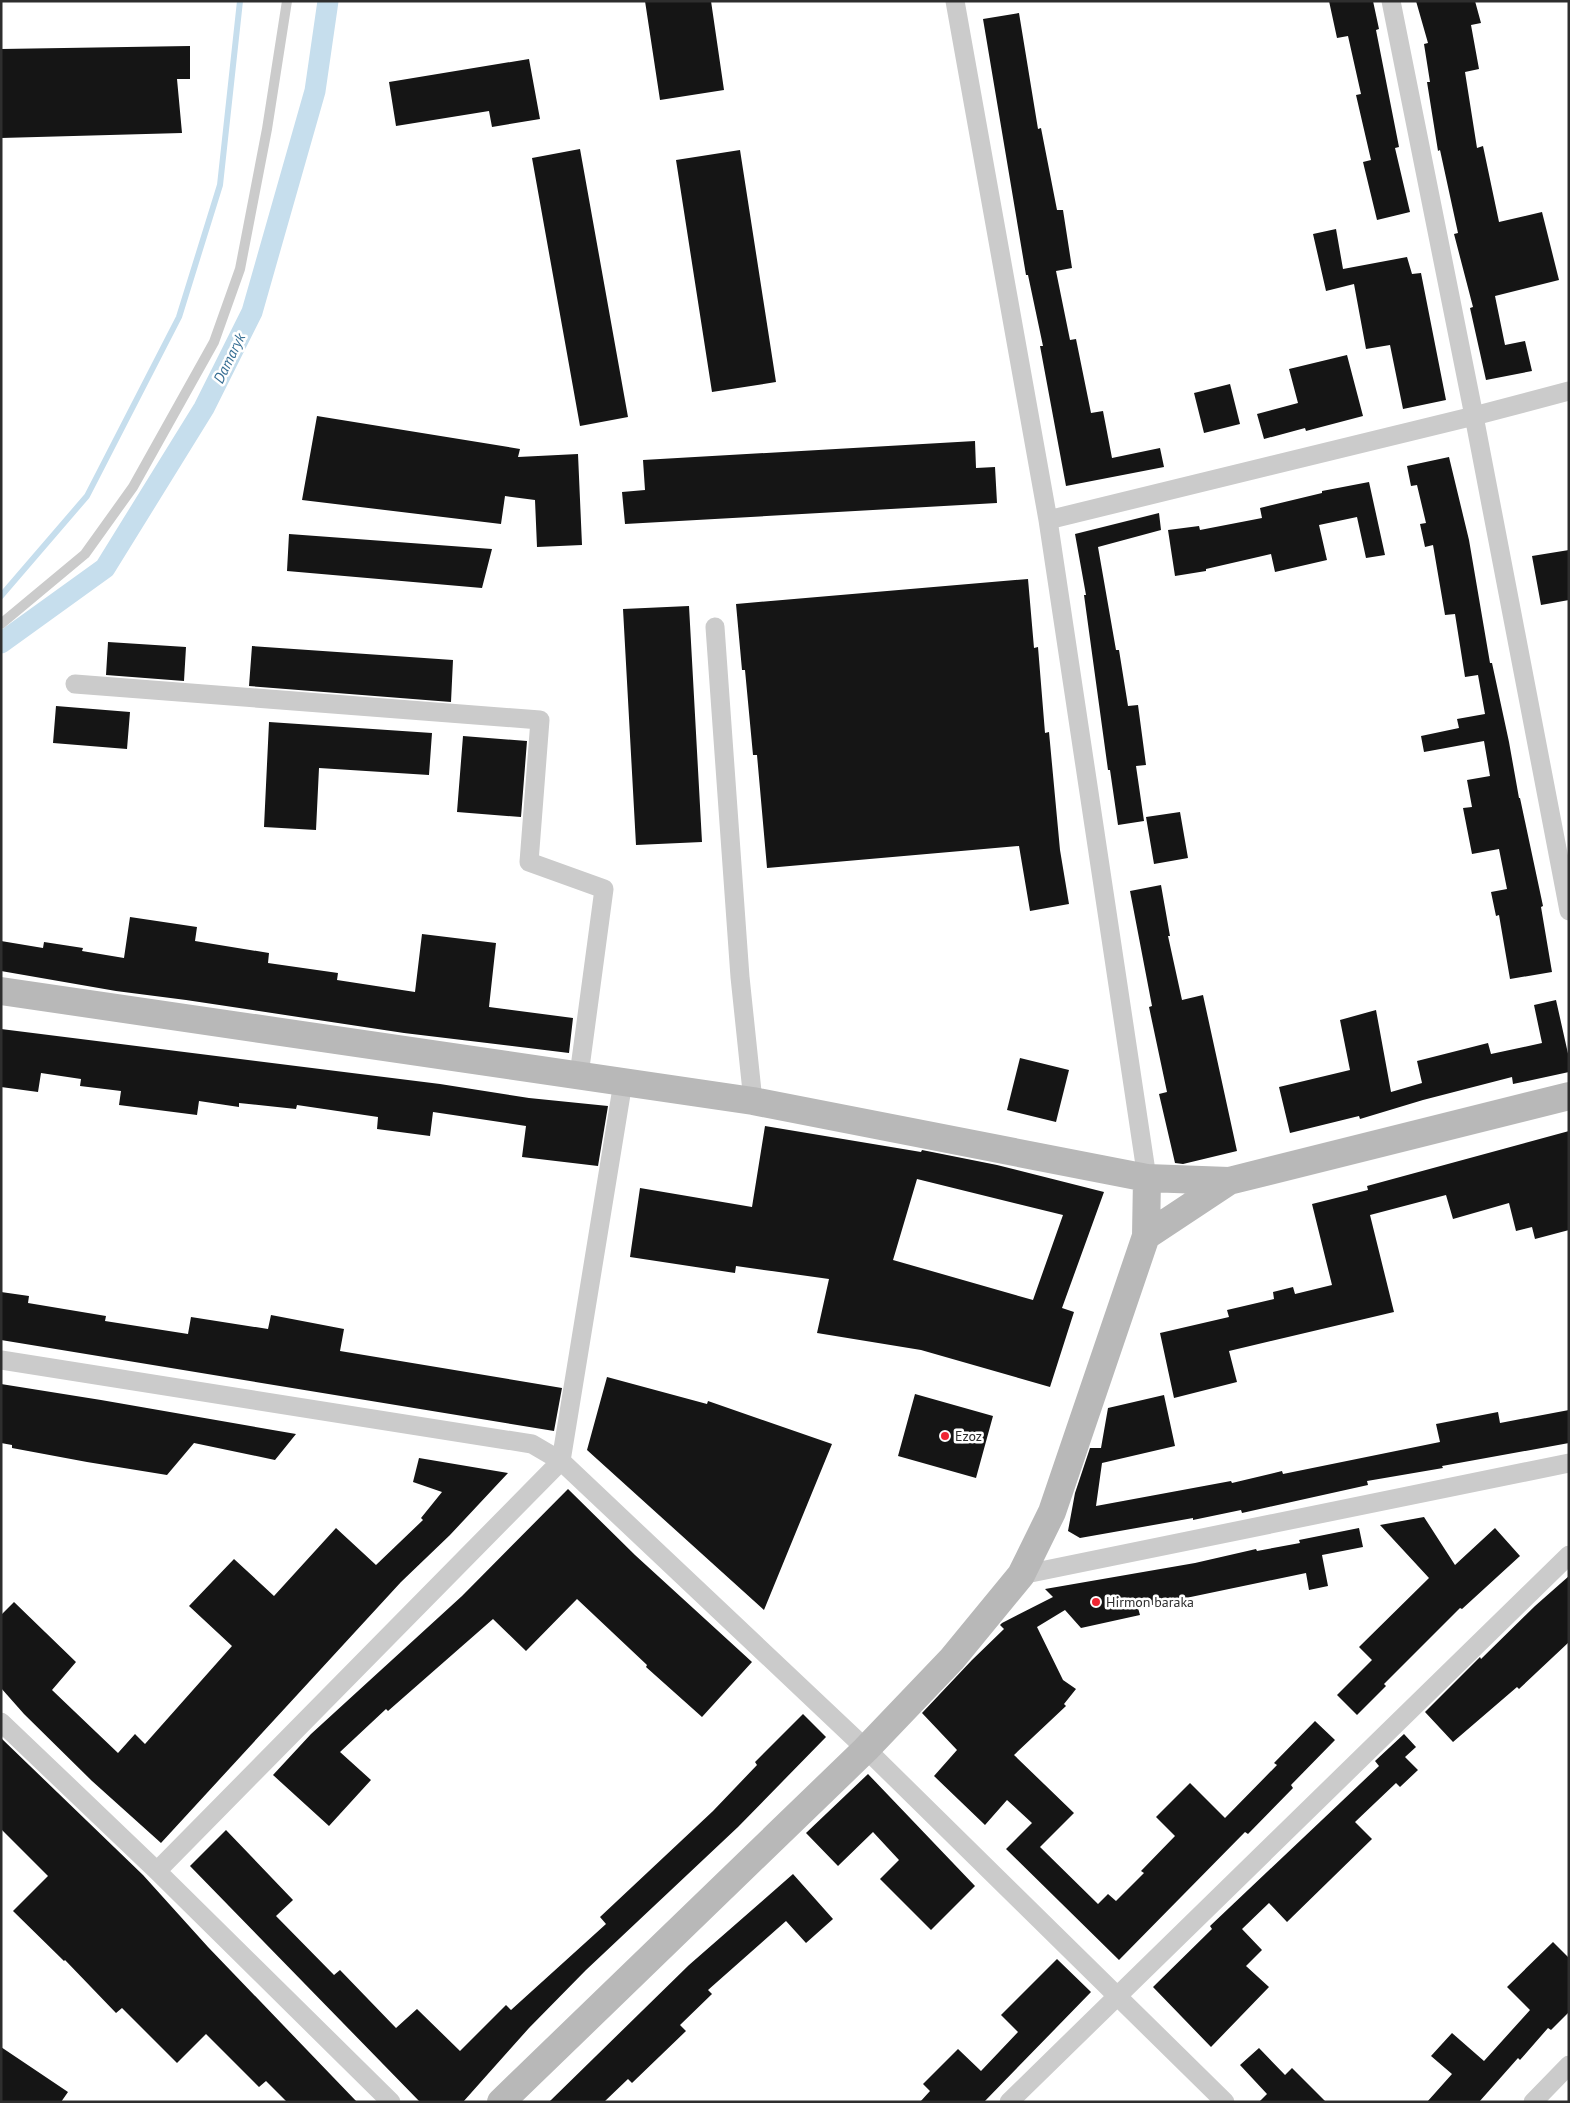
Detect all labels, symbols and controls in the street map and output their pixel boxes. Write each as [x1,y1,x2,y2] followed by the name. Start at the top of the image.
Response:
[209,329,250,386] water label: Damaryk
[955,1427,982,1445] place label: Ezoz
[939,1430,951,1442] marker: Ezoz
[1106,1593,1194,1611] place label: Hirmon baraka
[1090,1596,1102,1608] marker: Hirmon baraka

